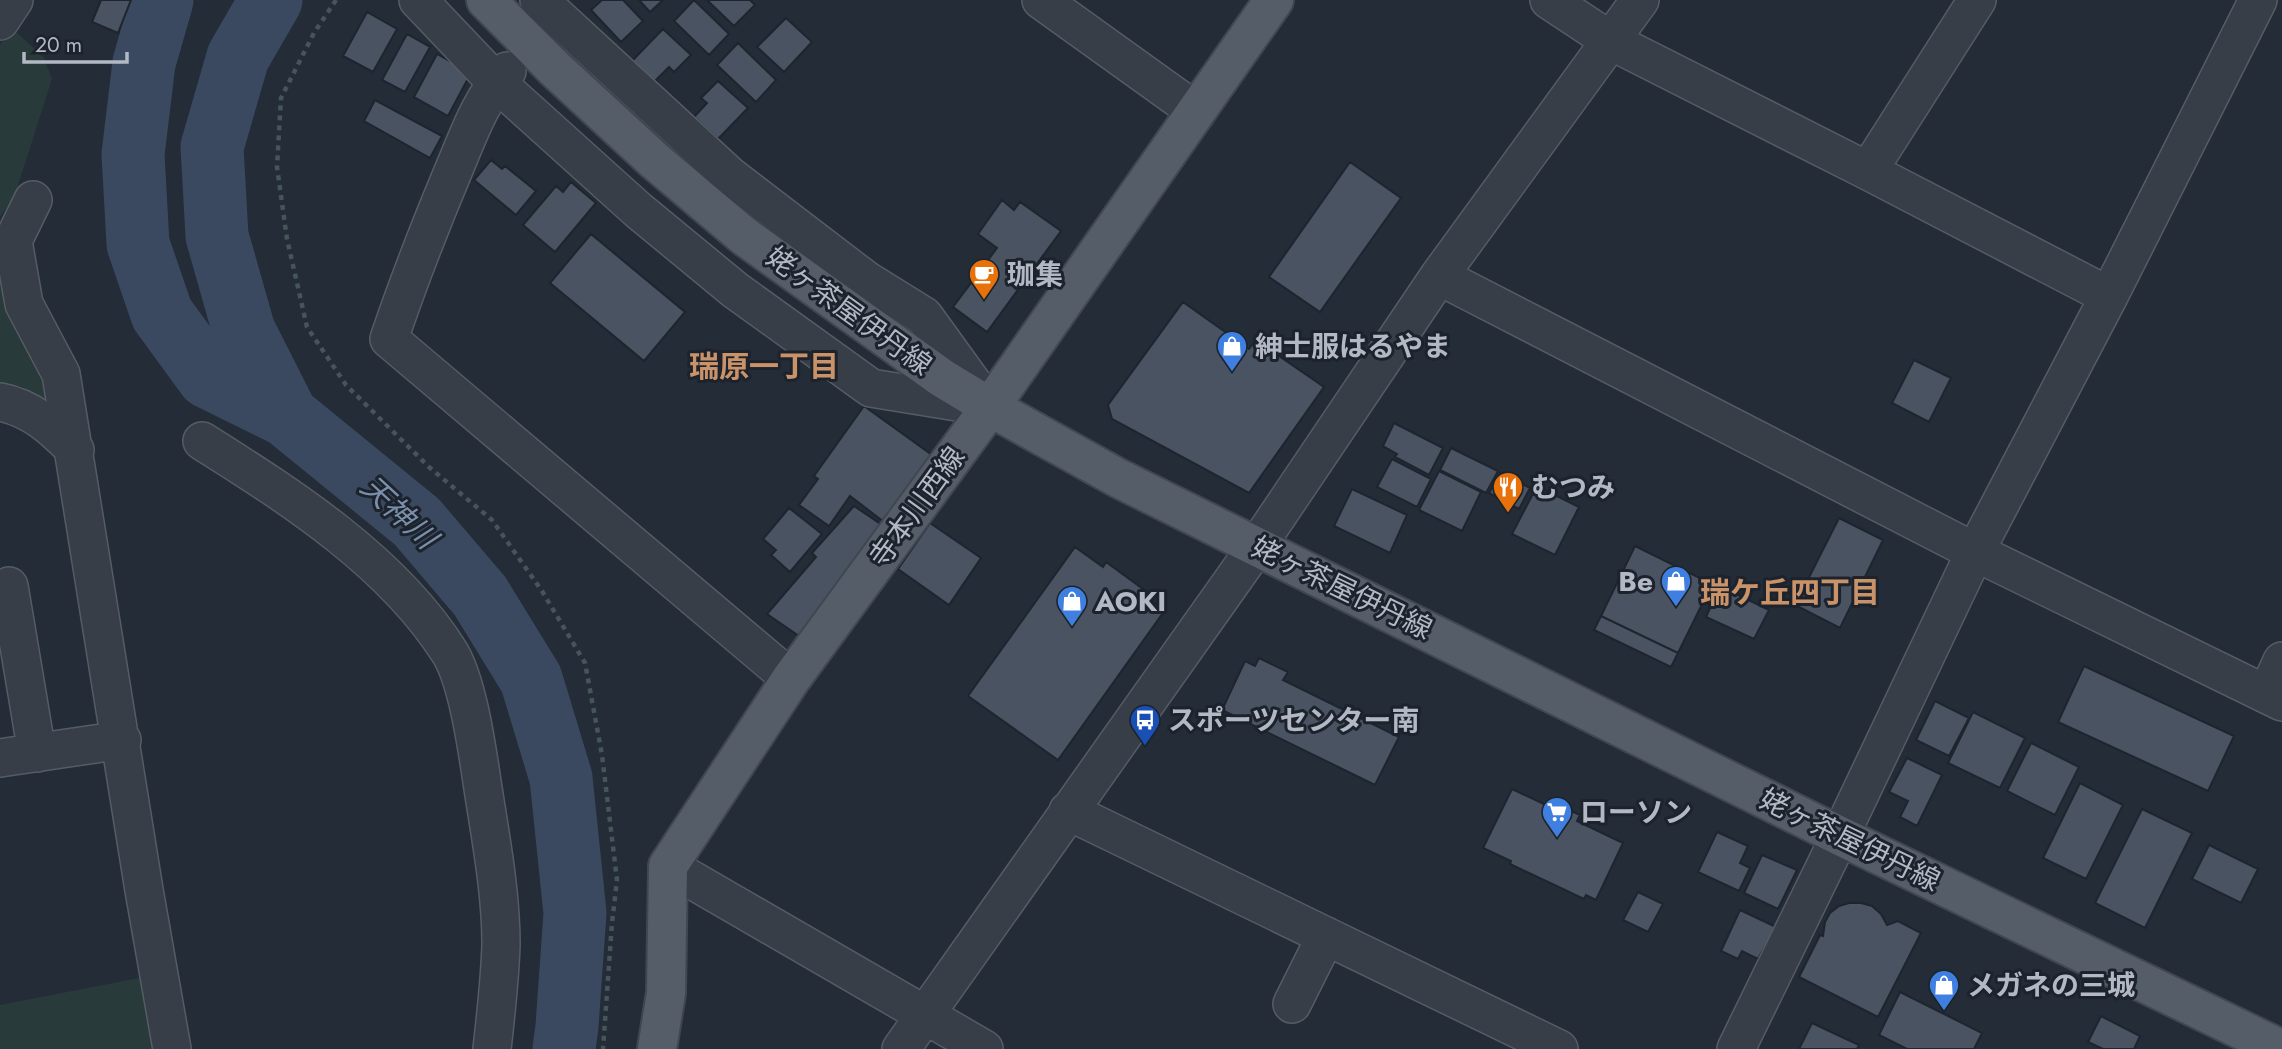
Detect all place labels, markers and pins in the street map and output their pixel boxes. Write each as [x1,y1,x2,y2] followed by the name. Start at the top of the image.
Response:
[1007,254,1063,295] place label: 珈集
[967,257,1001,301] cafe icon: 珈集
[1255,326,1451,367] place label: 紳士服はるやま
[1215,329,1249,373] shop icon: 紳士服はるやま
[1531,467,1615,508] place label: むつみ
[1491,470,1525,514] restaurant icon: むつみ
[1618,561,1653,602] place label: Be
[1659,564,1693,608] shop icon: Be
[1094,581,1166,622] place label: AOKI
[1055,584,1089,628] shop icon: AOKI
[1168,700,1419,741] place label: スポーツセンター南
[1128,703,1162,747] bus stop icon: スポーツセンター南
[1580,792,1692,833] place label: ローソン
[1540,795,1574,839] supermarket icon: ローソン
[1967,965,2135,1006] place label: メガネの三城
[1927,968,1961,1012] shop icon: メガネの三城

